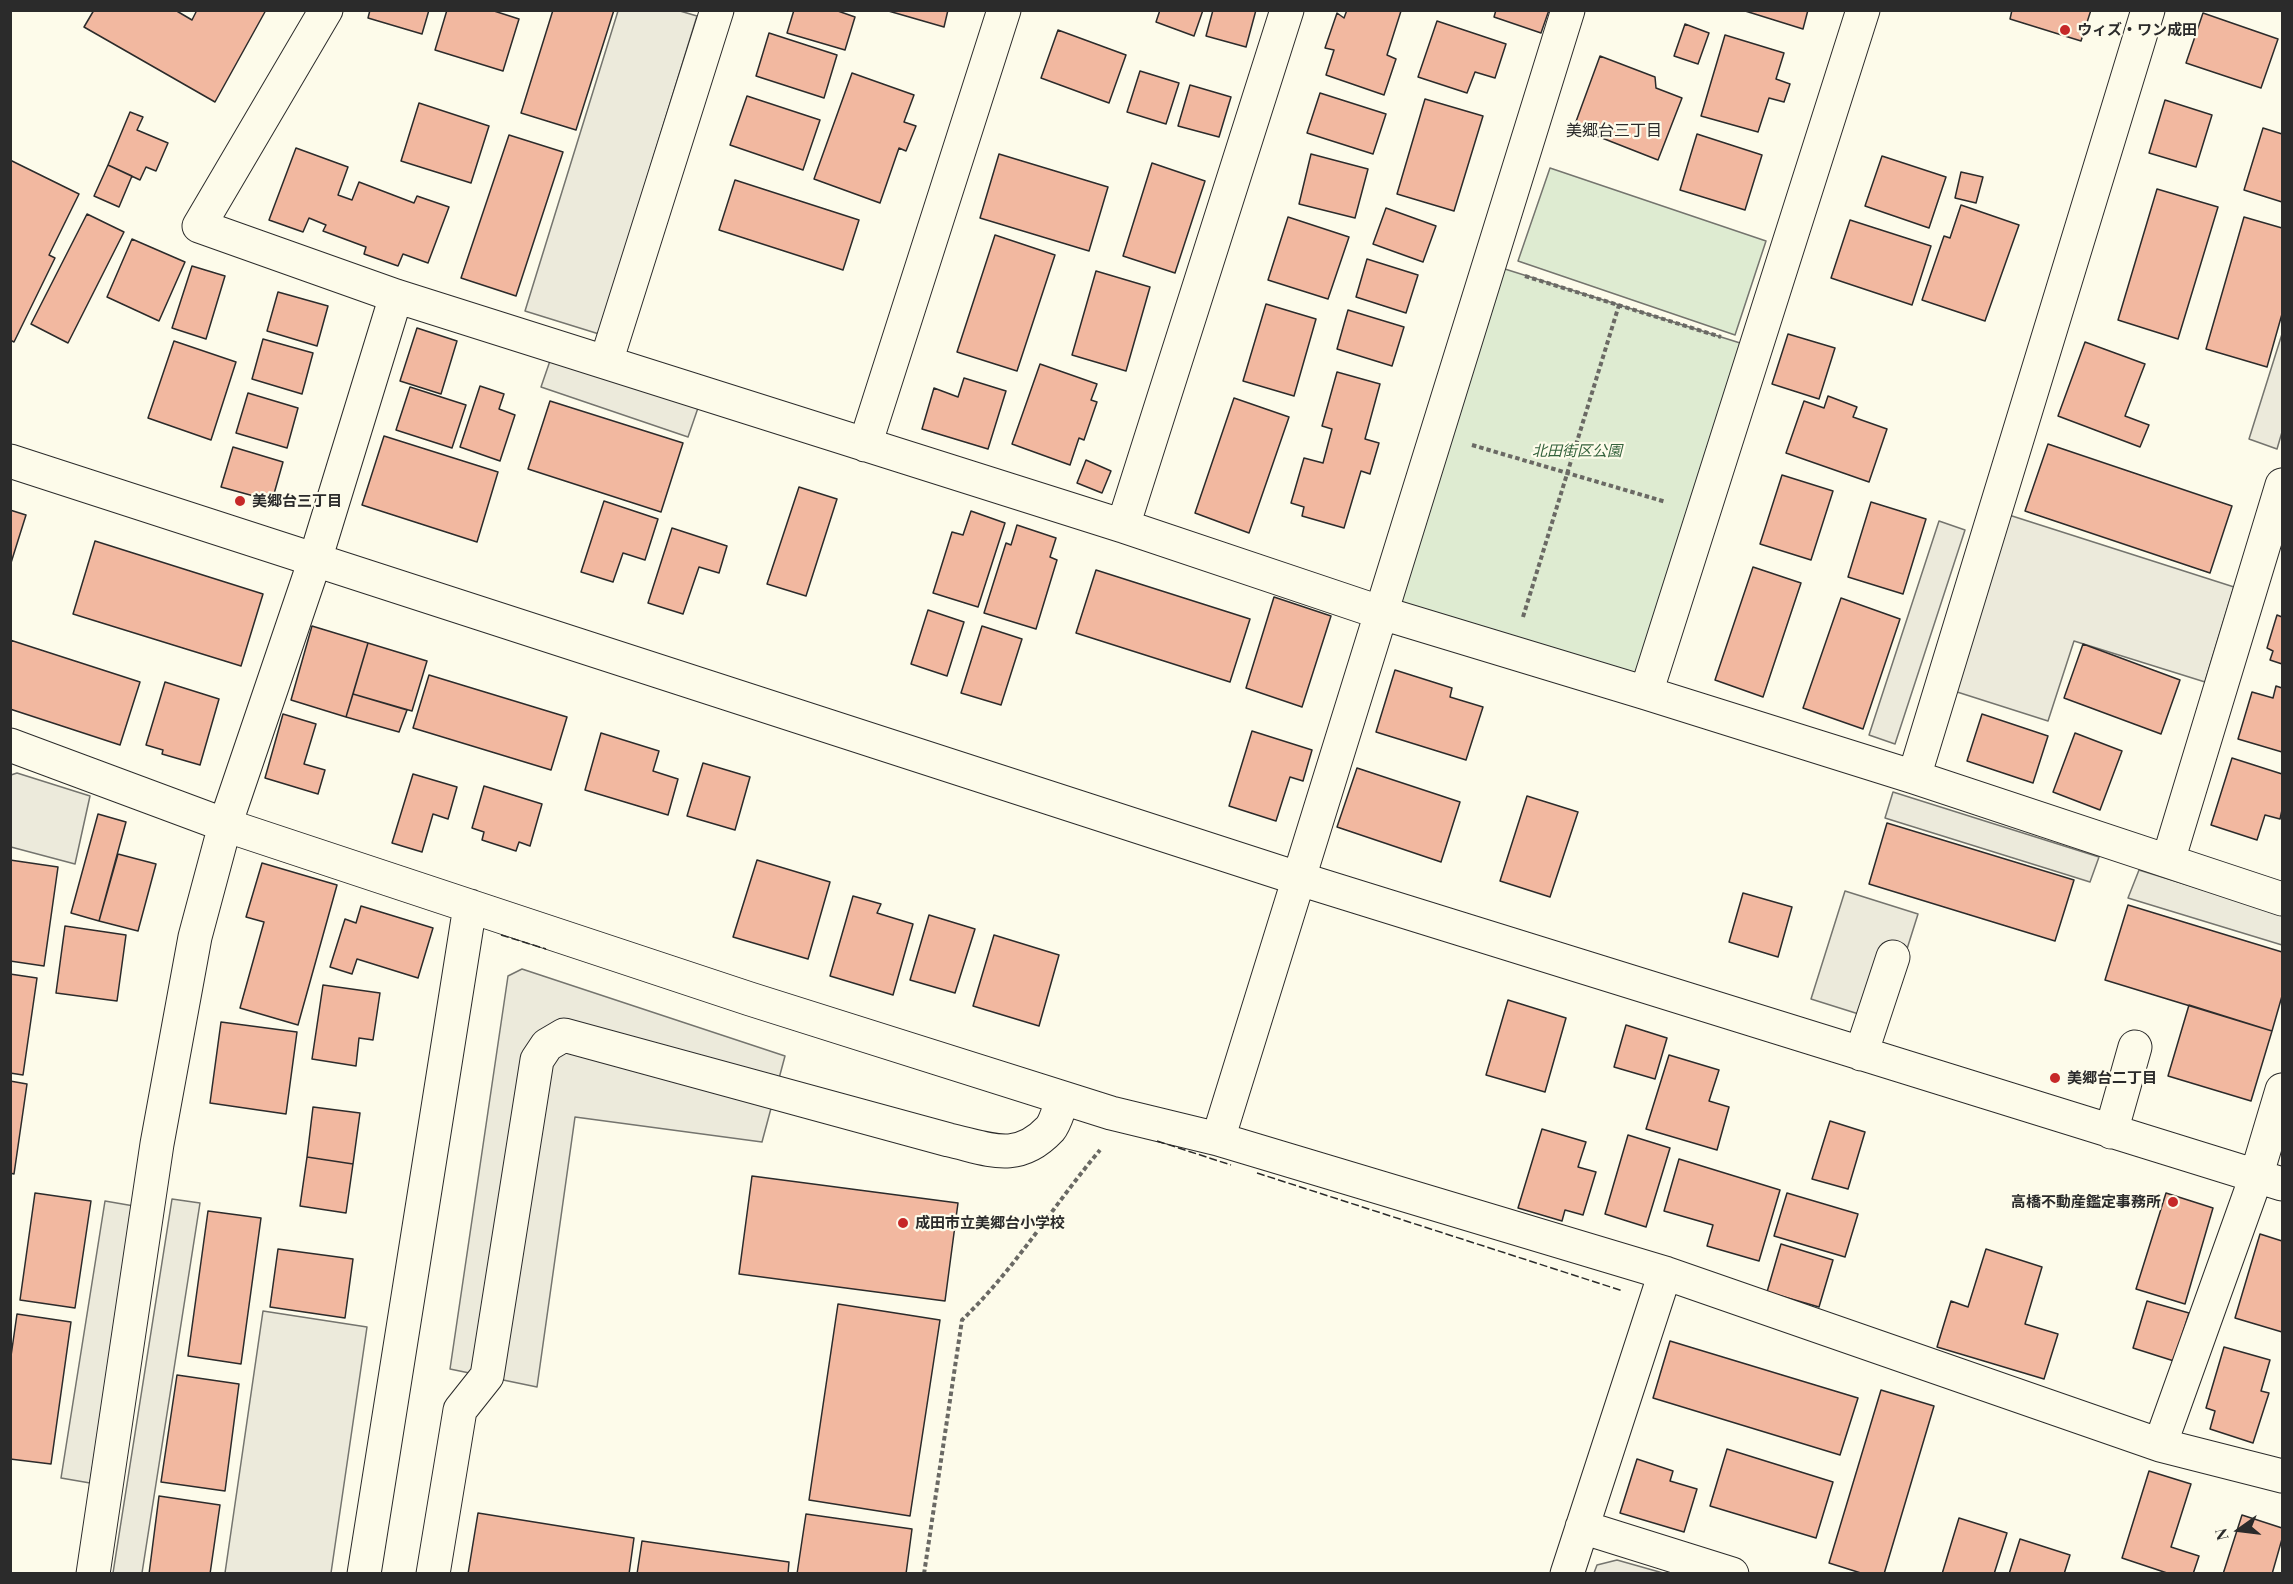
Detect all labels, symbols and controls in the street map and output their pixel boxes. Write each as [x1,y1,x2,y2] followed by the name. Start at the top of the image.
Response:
[2077,21,2197,39] place label: ウィズ・ワン成田
[2058,23,2072,37] marker: ウィズ・ワン成田
[1566,121,1662,141] district label: 美郷台三丁目
[1532,442,1622,460] park label: 北田街区公園
[252,492,342,510] place label: 美郷台三丁目
[233,494,247,508] marker: 美郷台三丁目
[2067,1069,2157,1087] place label: 美郷台二丁目
[2048,1071,2062,1085] marker: 美郷台二丁目
[2011,1193,2161,1211] place label: 高橋不動産鑑定事務所
[2166,1195,2180,1209] marker: 高橋不動産鑑定事務所
[915,1214,1065,1232] place label: 成田市立美郷台小学校
[896,1216,910,1230] marker: 成田市立美郷台小学校
[2209,1500,2269,1560] north arrow
[2209,1526,2233,1543] text: N

